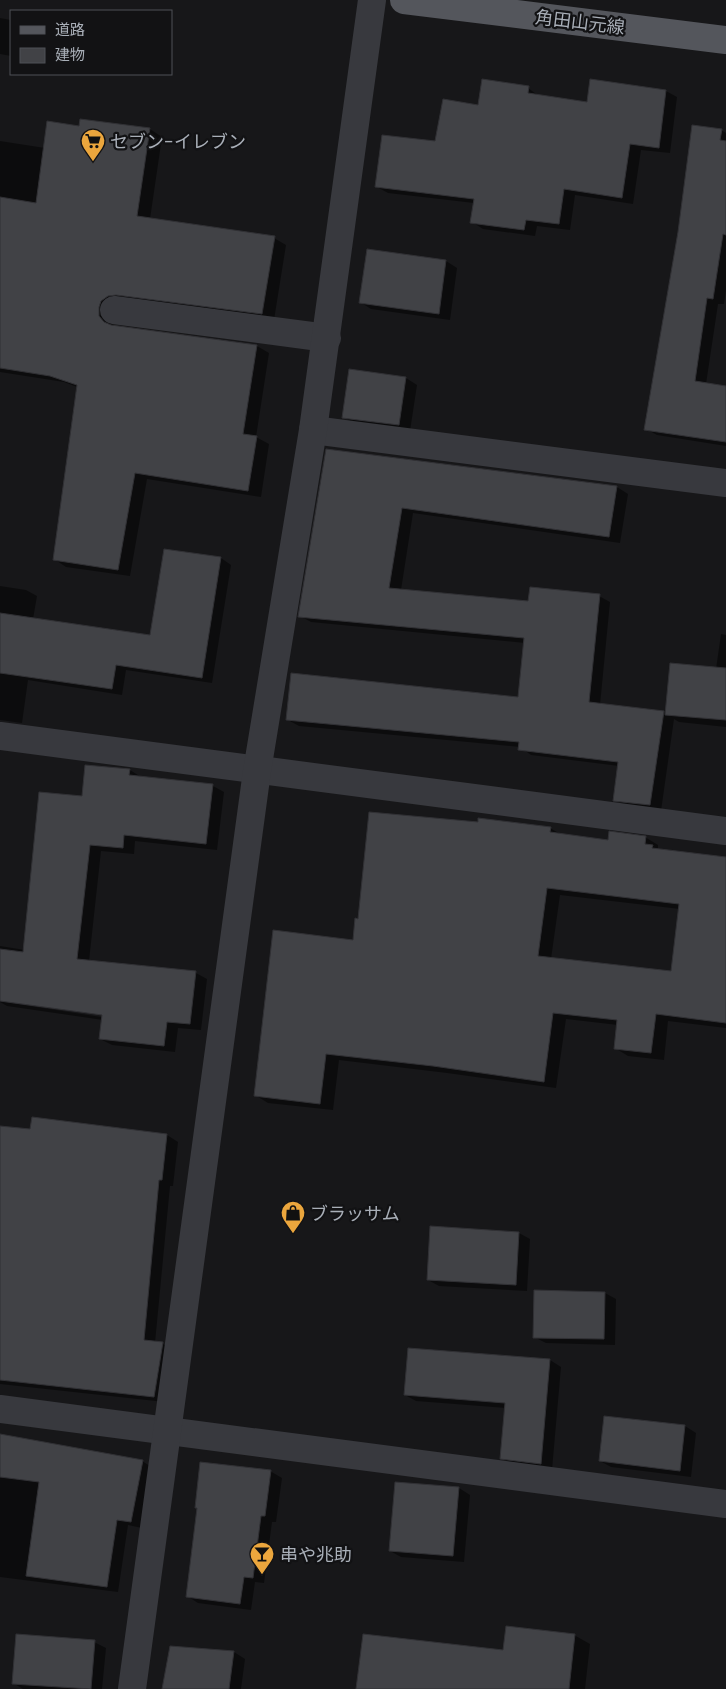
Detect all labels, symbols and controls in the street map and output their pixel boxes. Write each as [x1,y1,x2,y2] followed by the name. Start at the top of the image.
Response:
[534,4,626,40] street label: 角田山元線
[10,10,172,75] legend
[55,19,85,40] text: 道路
[55,44,85,65] text: 建物
[80,128,106,162] supermarket icon: セブン-イレブン
[110,129,246,154] place label: セブン-イレブン
[280,1200,306,1234] shop icon: ブラッサム
[310,1201,400,1226] place label: ブラッサム
[249,1541,275,1575] bar icon: 串や兆助
[280,1542,352,1567] place label: 串や兆助

